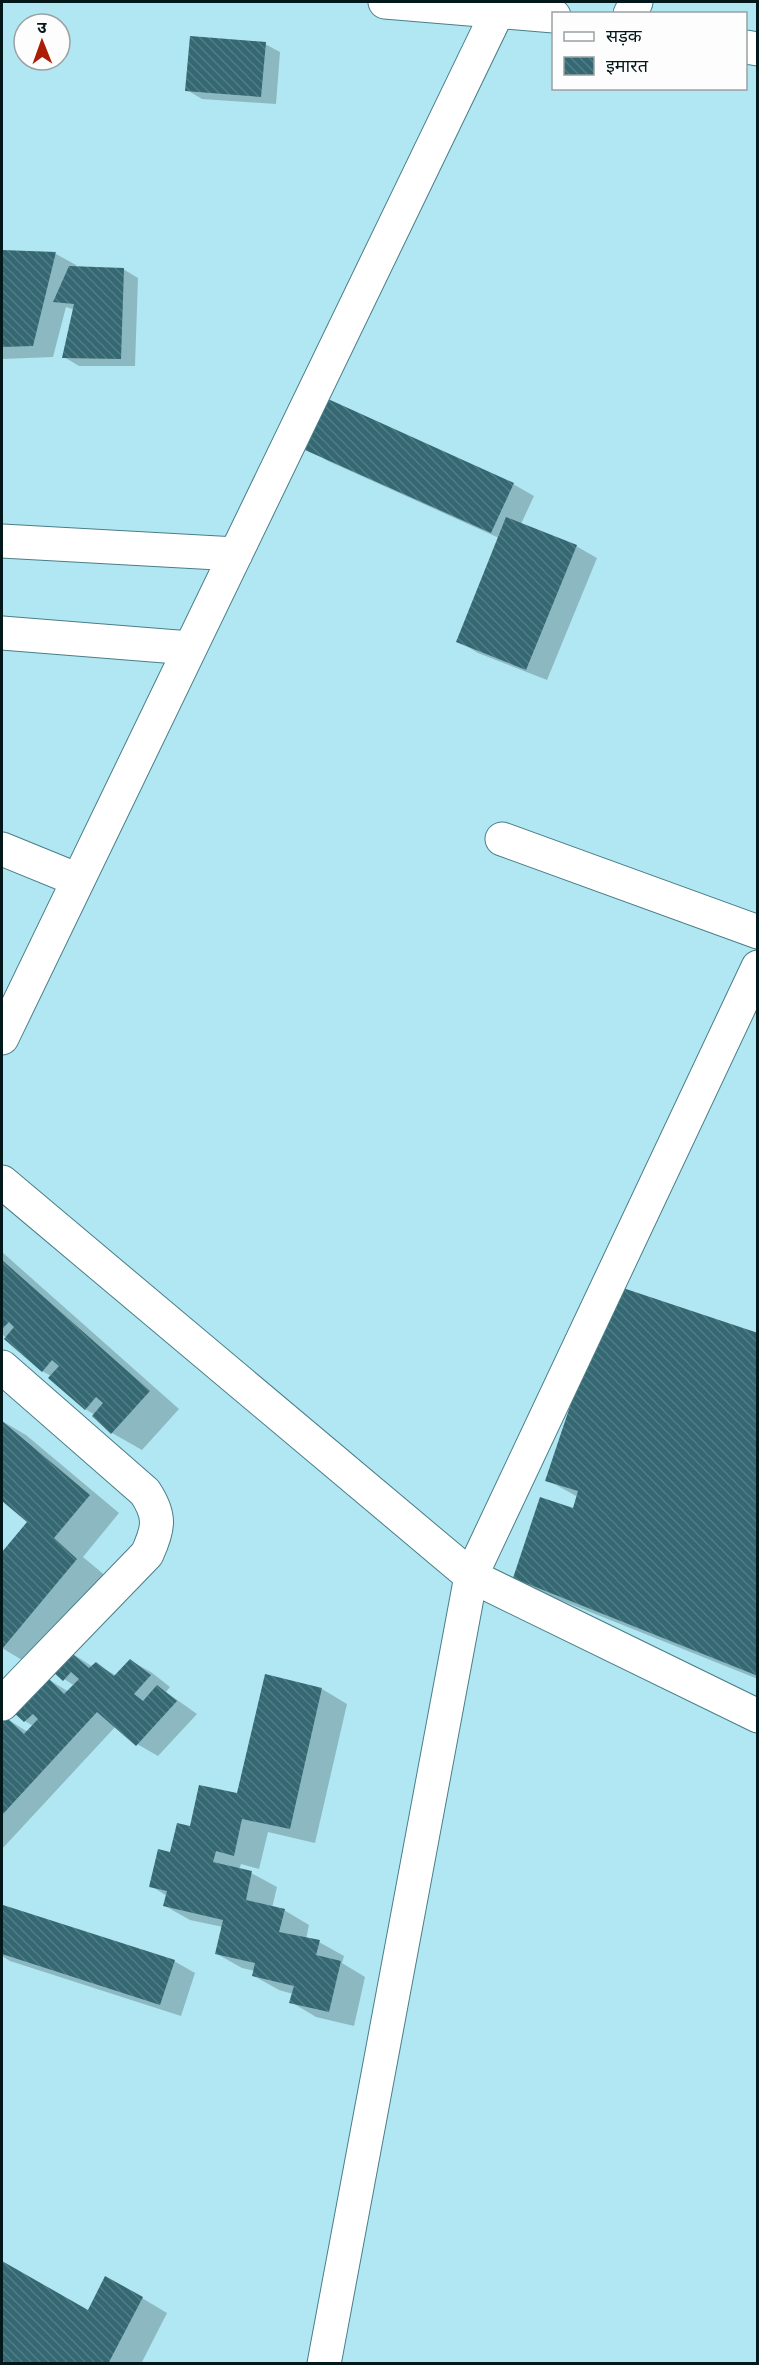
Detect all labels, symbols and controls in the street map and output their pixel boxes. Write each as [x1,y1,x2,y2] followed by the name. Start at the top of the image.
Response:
[12,12,72,72] north arrow
[552,12,747,90] legend
[37,19,47,40] text: उ
[606,26,643,49] text: सड़क
[606,56,649,79] text: इमारत

